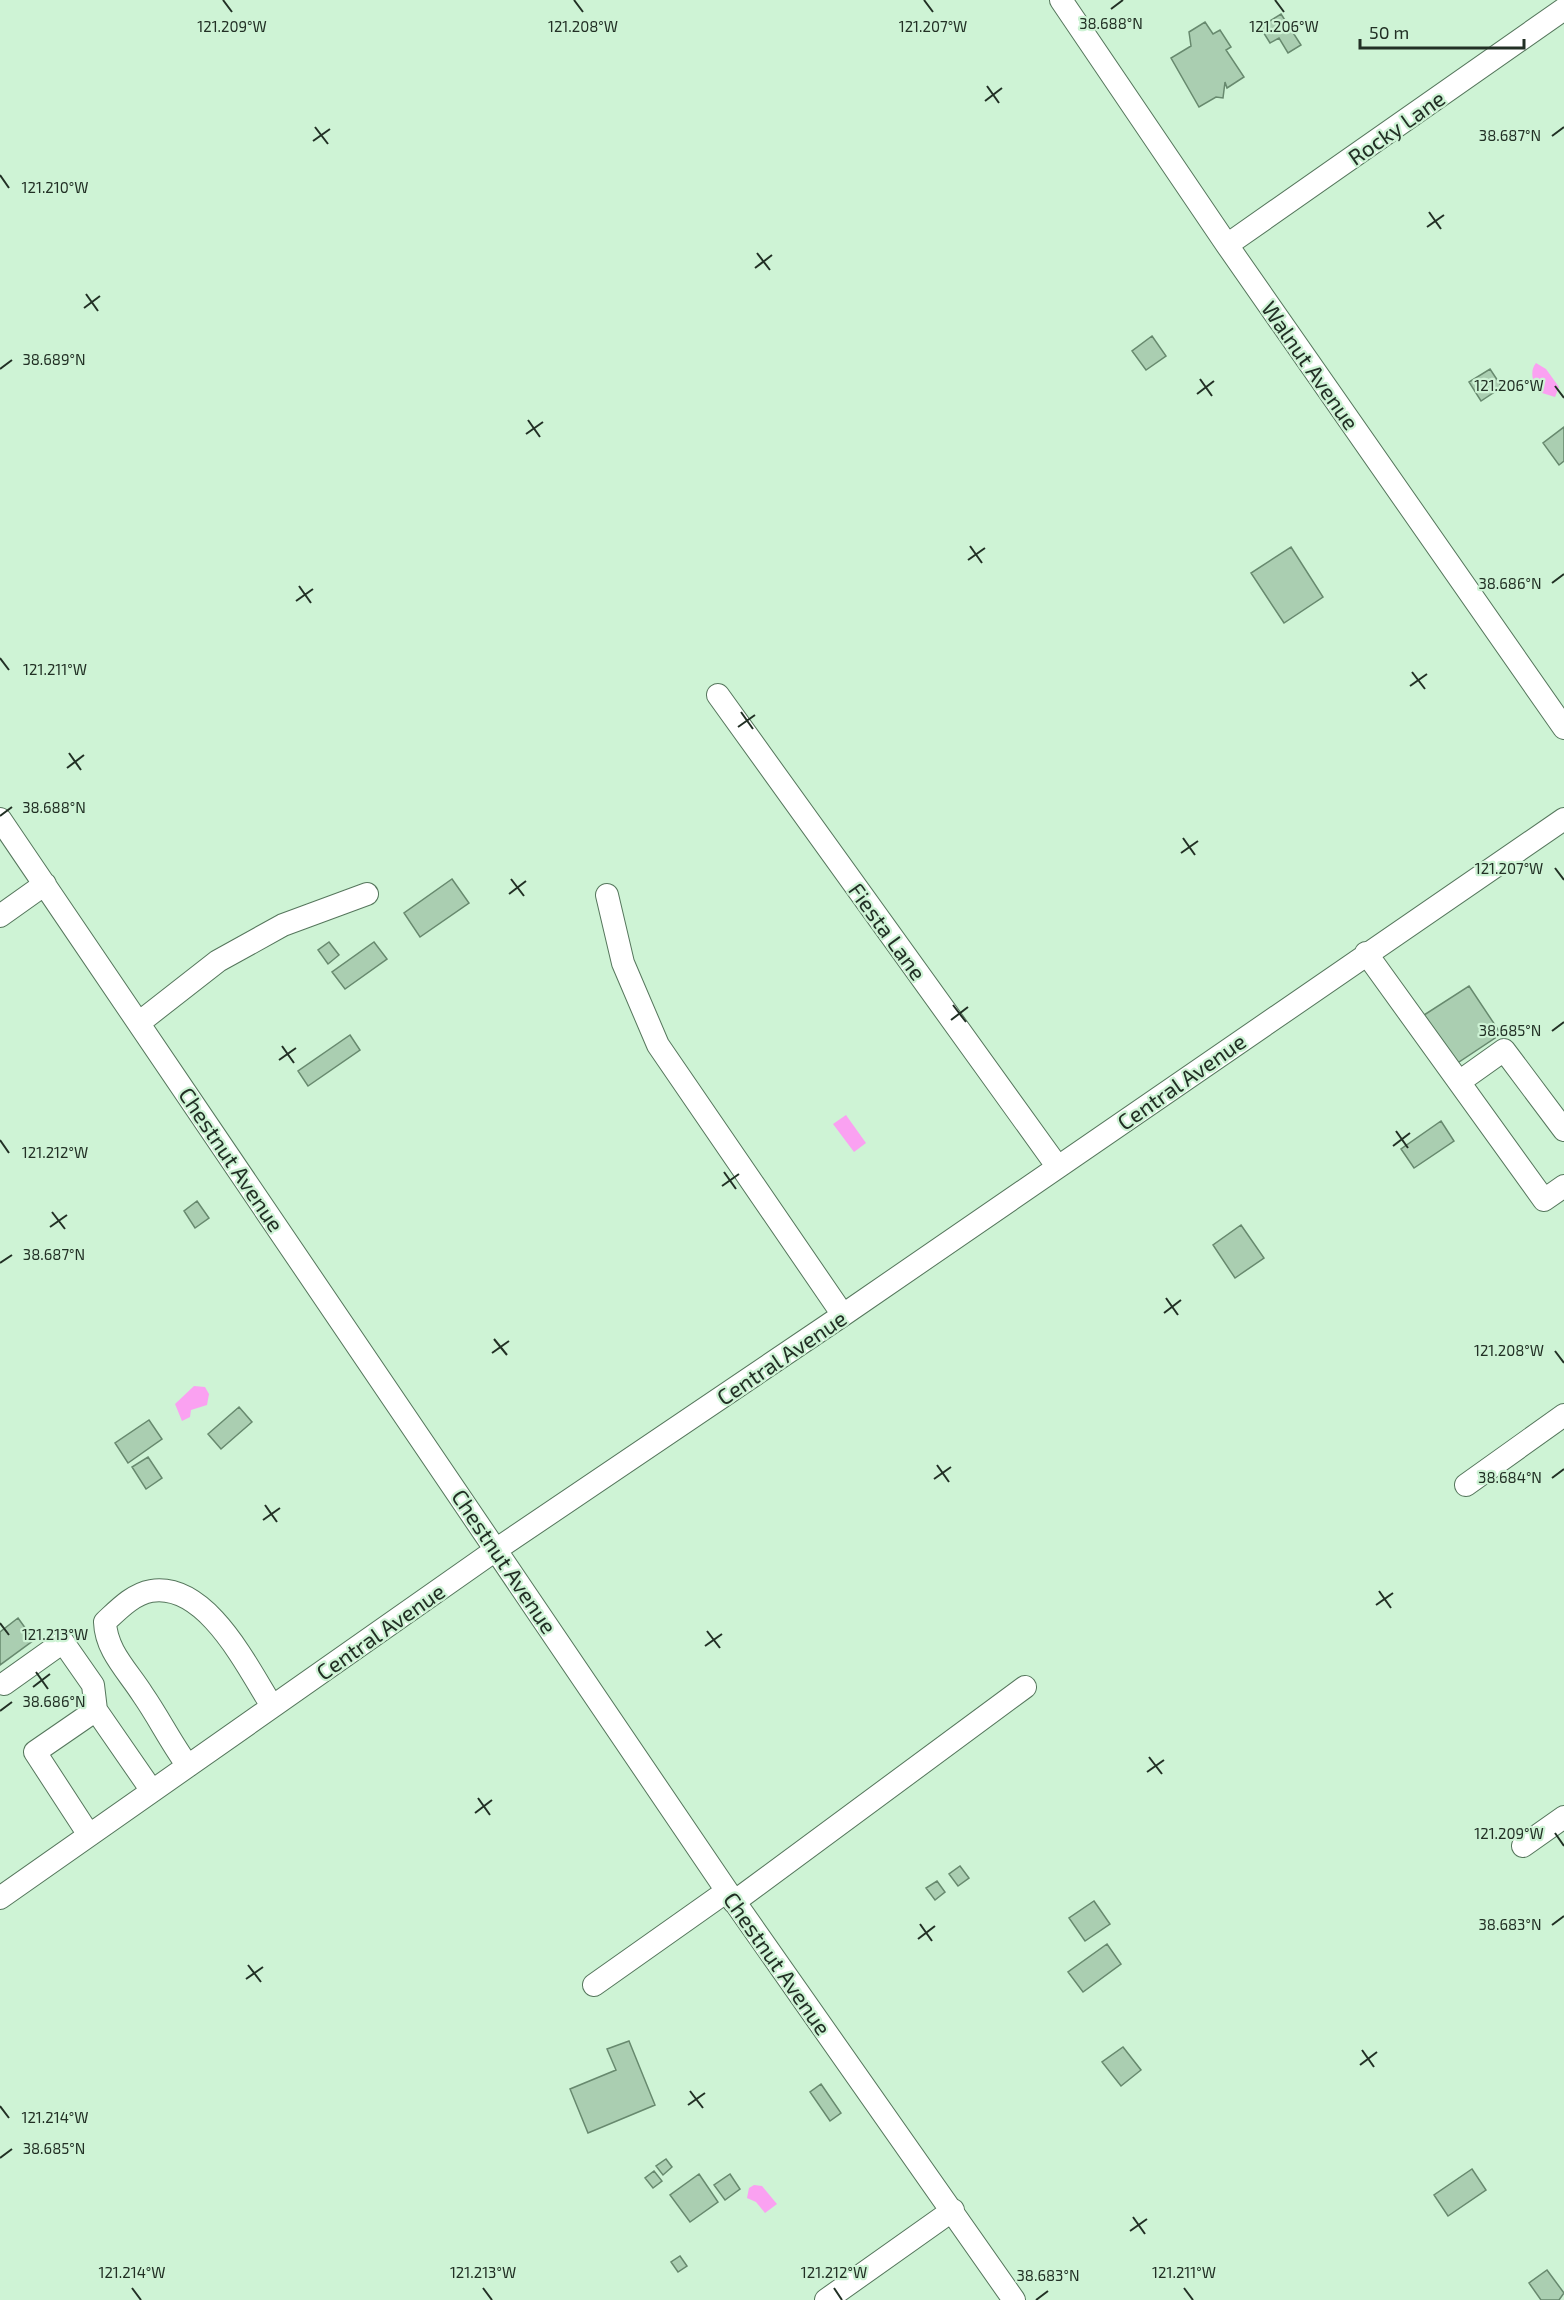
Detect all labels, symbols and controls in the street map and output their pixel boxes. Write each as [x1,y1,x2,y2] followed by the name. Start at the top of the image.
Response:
[1360,12,1524,50] scale bar
[1079,14,1143,32] text: 38.688°N
[197,17,267,35] text: 121.209°W
[548,17,618,35] text: 121.208°W
[899,17,967,35] text: 121.207°W
[1249,17,1319,35] text: 121.206°W
[1369,21,1409,43] text: 50 m
[1343,84,1449,170] street label: Rocky Lane
[1479,126,1541,144] text: 38.687°N
[22,178,88,196] text: 121.210°W
[1257,296,1365,434] street label: Walnut Avenue
[22,350,86,368] text: 38.689°N
[1474,376,1544,394] text: 121.206°W
[1478,574,1542,592] text: 38.686°N
[23,660,87,678] text: 121.211°W
[22,798,86,816] text: 38.688°N
[1475,859,1543,877] text: 121.207°W
[844,877,932,985] street label: Fiesta Lane
[1479,1021,1541,1039] text: 38.685°N
[1112,1027,1250,1135] street label: Central Avenue
[174,1082,290,1236] street label: Chestnut Avenue
[22,1143,88,1161] text: 121.212°W
[23,1245,85,1263] text: 38.687°N
[711,1304,851,1410] street label: Central Avenue
[1474,1341,1544,1359] text: 121.208°W
[1478,1468,1542,1486] text: 38.684°N
[447,1484,563,1638] street label: Chestnut Avenue
[311,1577,449,1685] street label: Central Avenue
[22,1625,88,1643] text: 121.213°W
[22,1692,86,1710] text: 38.686°N
[1474,1824,1544,1842] text: 121.209°W
[719,1887,837,2039] street label: Chestnut Avenue
[1479,1915,1541,1933] text: 38.683°N
[21,2108,89,2126] text: 121.214°W
[23,2139,85,2157] text: 38.685°N
[98,2263,166,2281] text: 121.214°W
[450,2263,516,2281] text: 121.213°W
[801,2263,867,2281] text: 121.212°W
[1152,2263,1216,2281] text: 121.211°W
[1017,2266,1079,2284] text: 38.683°N

